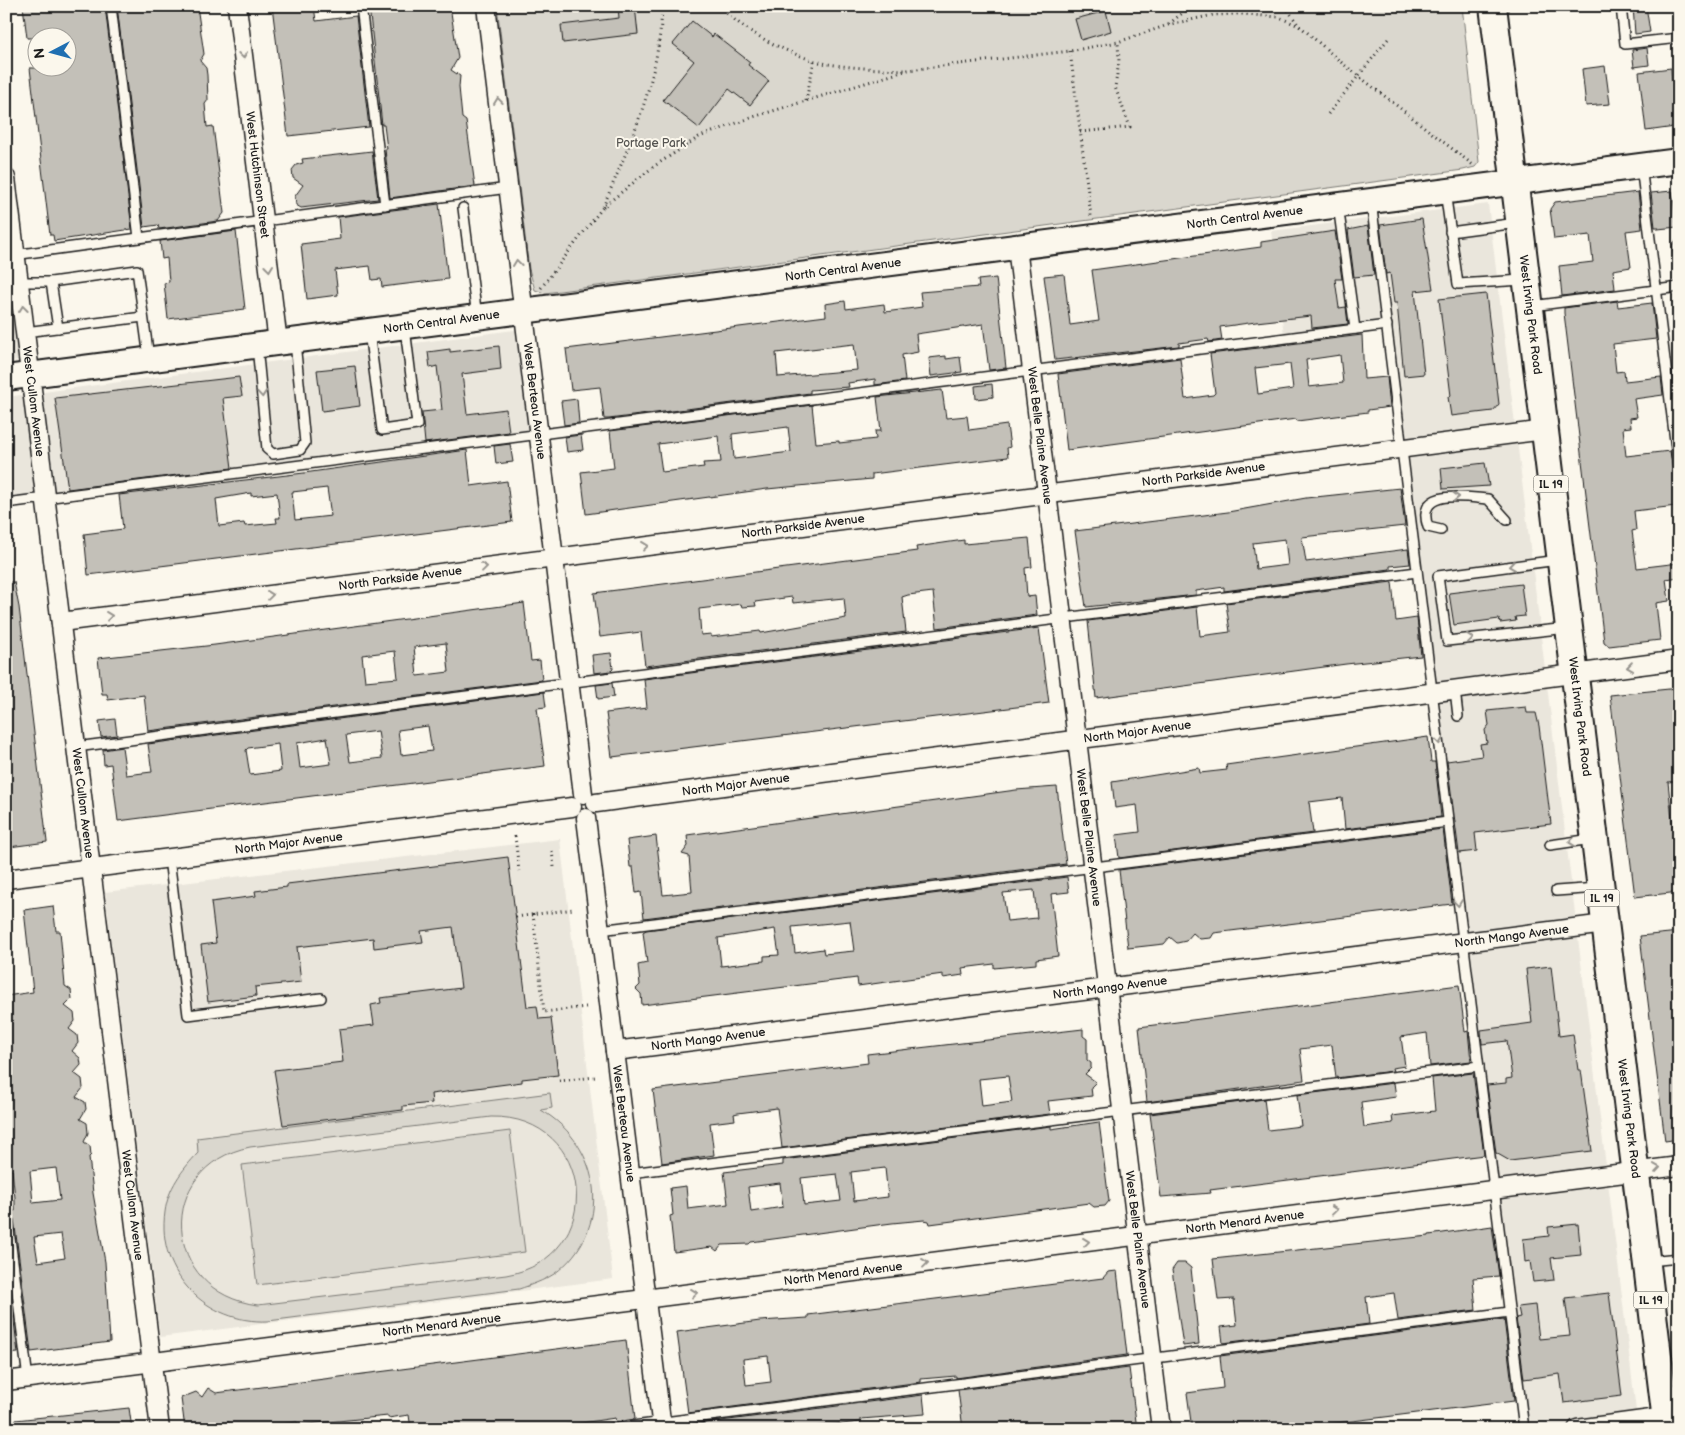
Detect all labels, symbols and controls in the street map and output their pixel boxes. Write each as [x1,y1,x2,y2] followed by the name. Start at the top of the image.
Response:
[28,28,78,78] north arrow
[31,47,49,59] text: N
[237,51,248,59] one-way arrow
[493,97,504,105] one-way arrow
[242,111,272,239] street label: West Hutchinson Street
[616,136,686,151] park label: Portage Park
[1186,203,1304,233] street label: North Central Avenue
[1516,254,1545,375] street label: West Irving Park Road
[784,255,902,285] street label: North Central Avenue
[512,258,523,266] one-way arrow
[263,264,274,272] one-way arrow
[18,305,28,314] one-way arrow
[382,307,500,337] street label: North Central Avenue
[519,342,549,460] street label: West Berteau Avenue
[19,345,47,457] street label: West Cullom Avenue
[1024,366,1055,505] street label: West Belle Plaine Avenue
[256,391,267,399] one-way arrow
[1141,459,1266,490] street label: North Parkside Avenue
[1534,476,1568,492] road number: IL 19
[1452,492,1460,503] one-way arrow
[740,511,866,542] street label: North Parkside Avenue
[640,542,649,552] one-way arrow
[1508,560,1516,571] one-way arrow
[480,562,488,573] one-way arrow
[338,563,463,594] street label: North Parkside Avenue
[267,590,275,601] one-way arrow
[106,611,114,622] one-way arrow
[1466,633,1474,644] one-way arrow
[1565,656,1594,778] street label: West Irving Park Road
[1626,661,1634,672] one-way arrow
[1083,717,1192,747] street label: North Major Avenue
[1433,738,1444,746] one-way arrow
[68,747,97,859] street label: West Cullom Avenue
[1073,768,1104,907] street label: West Belle Plaine Avenue
[681,770,791,800] street label: North Major Avenue
[234,829,344,858] street label: North Major Avenue
[1568,836,1576,847] one-way arrow
[1584,890,1620,906] road number: IL 19
[1452,899,1463,907] one-way arrow
[1454,922,1570,951] street label: North Mango Avenue
[1052,973,1168,1003] street label: North Mango Avenue
[650,1025,766,1054] street label: North Mango Avenue
[1614,1058,1643,1180] street label: West Irving Park Road
[609,1064,638,1183] street label: West Berteau Avenue
[118,1149,146,1261] street label: West Cullom Avenue
[1653,1164,1661,1174] one-way arrow
[1122,1170,1153,1309] street label: West Belle Plaine Avenue
[1329,1206,1338,1216] one-way arrow
[1185,1207,1305,1237] street label: North Menard Avenue
[1081,1238,1090,1248] one-way arrow
[783,1259,903,1289] street label: North Menard Avenue
[920,1259,929,1269] one-way arrow
[690,1288,698,1299] one-way arrow
[1634,1292,1668,1308] road number: IL 19
[381,1310,502,1341] street label: North Menard Avenue

